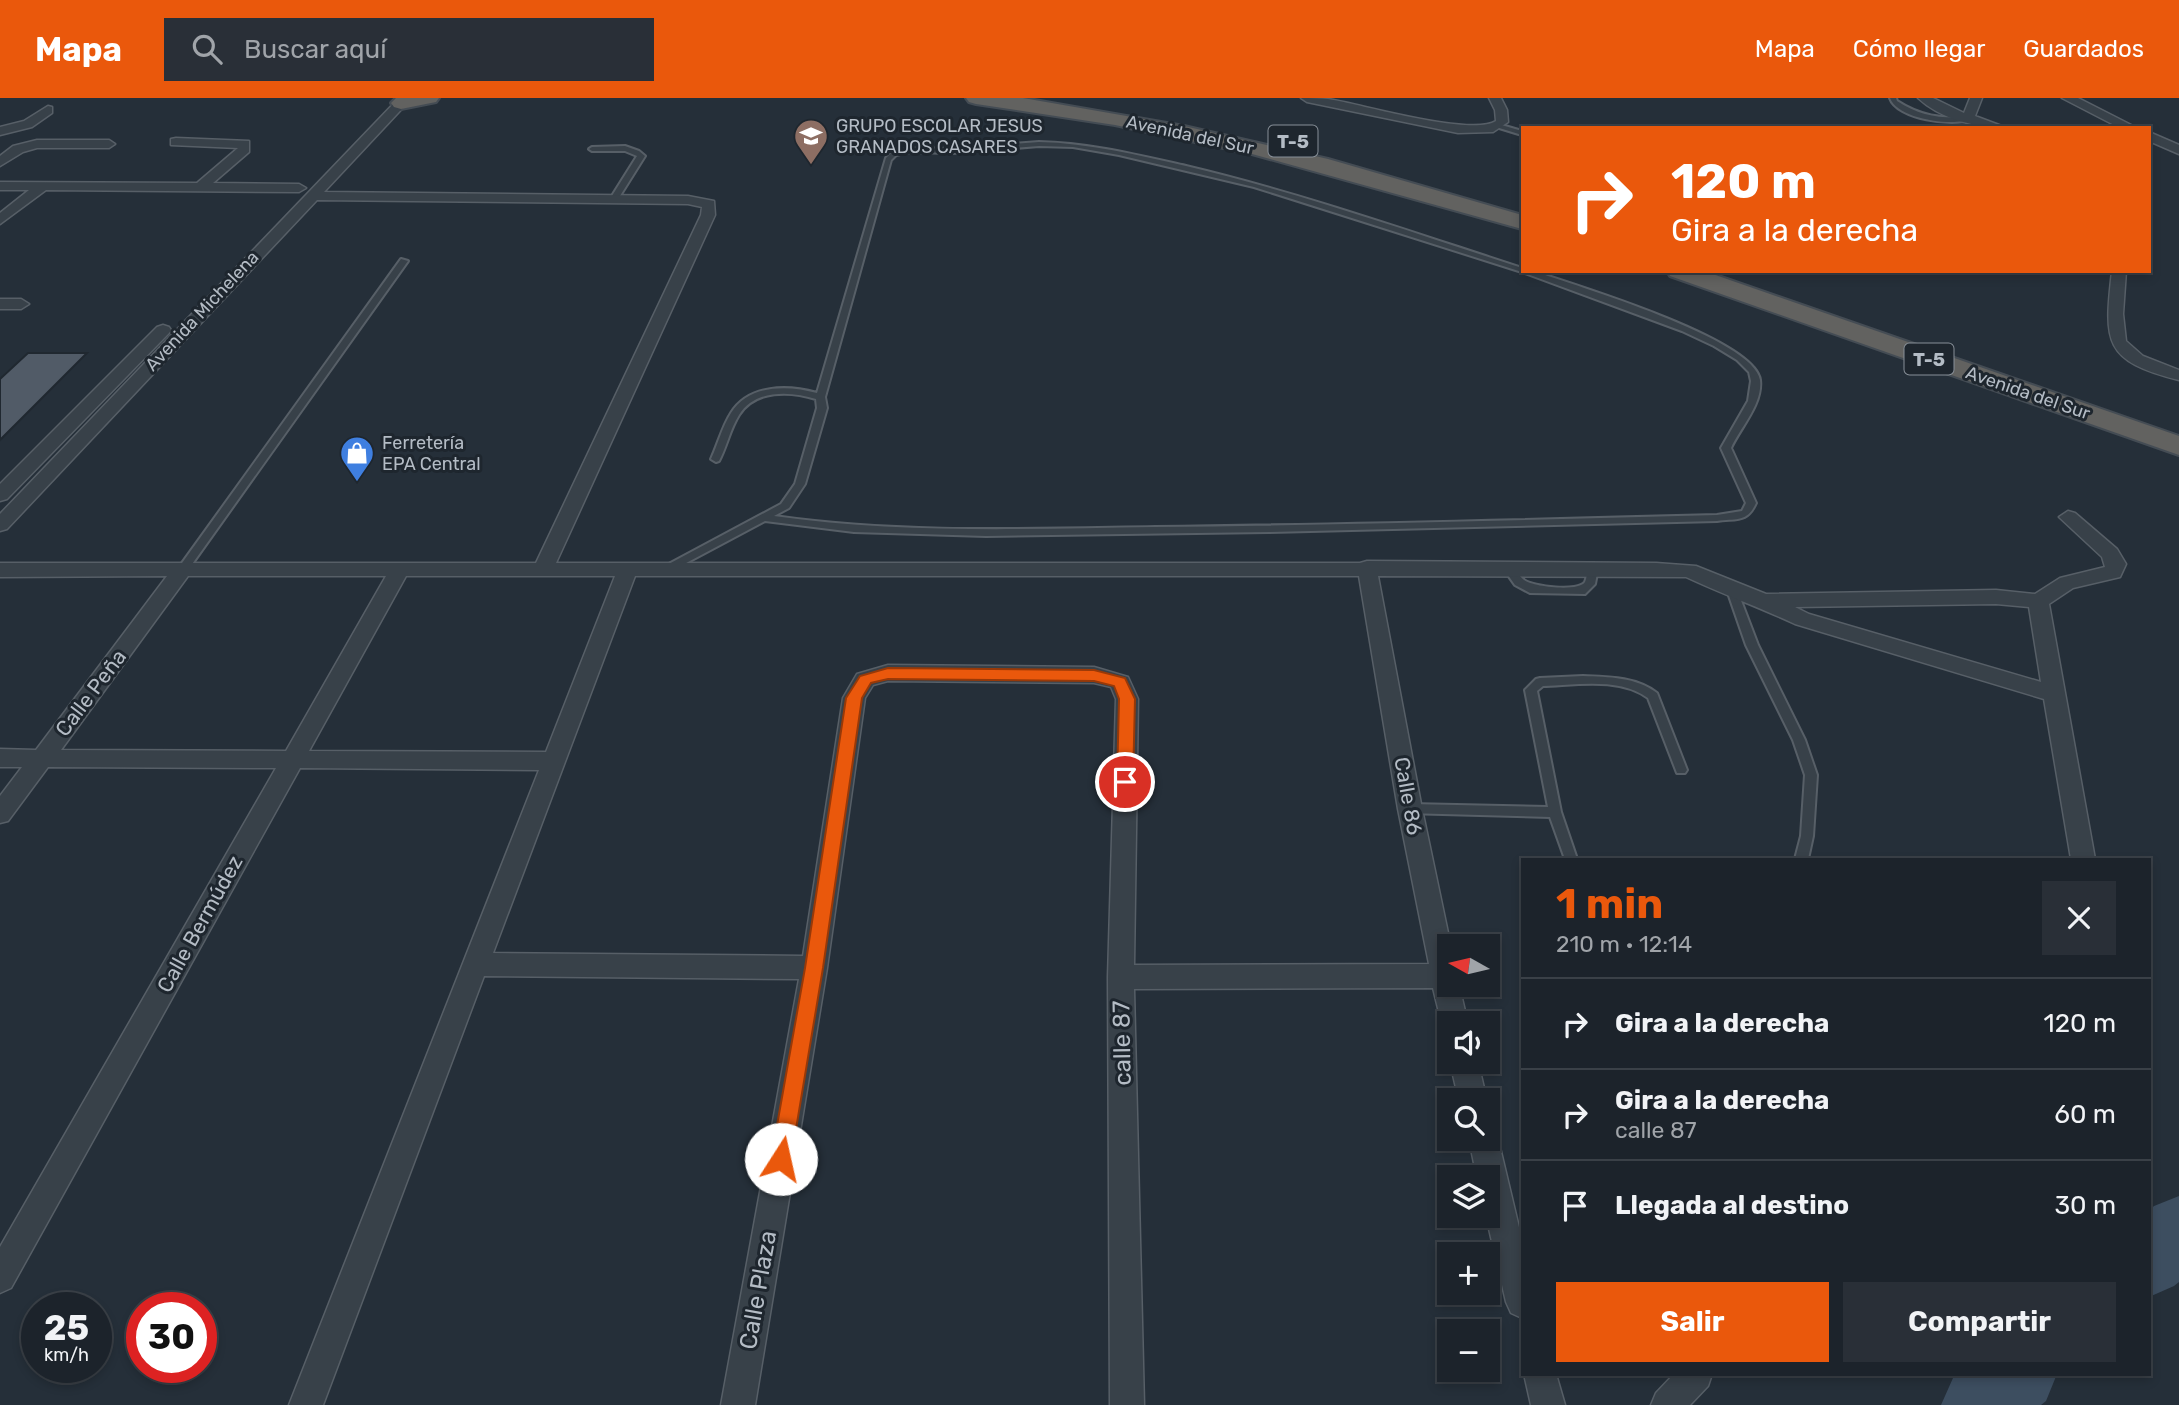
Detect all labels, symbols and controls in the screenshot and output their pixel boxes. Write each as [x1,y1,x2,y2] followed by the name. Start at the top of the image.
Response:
[164,18,654,81] search box
[35,30,122,69] text: Mapa
[188,30,226,68] icon: search
[244,34,387,65] text: Buscar aquí
[1755,35,1815,63] text: Mapa
[1853,35,1985,63] text: Cómo llegar
[2023,35,2144,63] text: Guardados
[1124,111,1256,159] street label: Avenida del Sur
[836,115,1043,158] place label: GRUPO ESCOLAR JESUS GRANADOS CASARES
[792,117,830,166] school or university icon: GRUPO ESCOLAR JESUS GRANADOS CASARES
[1268,126,1318,156] road number: T-5
[1671,152,1816,210] text: 120 m
[1556,154,1647,245] icon: right
[1671,211,1918,249] text: Gira a la derecha
[141,246,263,376] street label: Avenida Michelena
[1904,344,1954,374] road number: T-5
[1963,361,2093,425] street label: Avenida del Sur
[382,432,481,475] place label: Ferretería EPA Central
[338,434,376,483] shop icon: Ferretería EPA Central
[50,644,131,741] street label: Calle Peña
[1095,752,1155,812] pin
[1389,755,1428,837] street label: Calle 86
[1106,763,1144,801] icon: arrive
[152,851,248,997] street label: Calle Bermúdez
[1556,879,1663,929] text: 1 min
[2042,881,2116,955] button: close
[1556,930,1692,958] text: 210 m · 12:14
[1437,934,1500,998] north arrow
[1437,934,1500,1382] map controls
[1107,1000,1137,1086] street label: calle 87
[1556,1005,1594,1043] icon: right
[1615,1008,1829,1039] text: Gira a la derecha
[2044,1008,2116,1039] text: 120 m
[1437,1011,1500,1074] button: sound
[1615,1085,1829,1116] text: Gira a la derecha
[1437,1088,1500,1151] button: search
[1556,1096,1594,1134] icon: right
[2054,1099,2116,1130] text: 60 m
[1615,1116,1697,1144] text: calle 87
[744,1122,818,1196] position arrow
[1437,1165,1500,1228] button: layers
[1556,1187,1594,1225] icon: arrive
[1615,1190,1849,1221] text: Llegada al destino
[2054,1190,2116,1221] text: 30 m
[734,1228,782,1352] street label: Calle Plaza
[1437,1242,1500,1305] button: +
[1556,1282,1829,1362] button: Salir
[1843,1282,2116,1362] button: Compartir
[126,1292,217,1383] speed limit sign: 30
[44,1307,89,1349] text: 25
[1437,1319,1500,1382] button: −
[44,1344,89,1366] text: km/h

